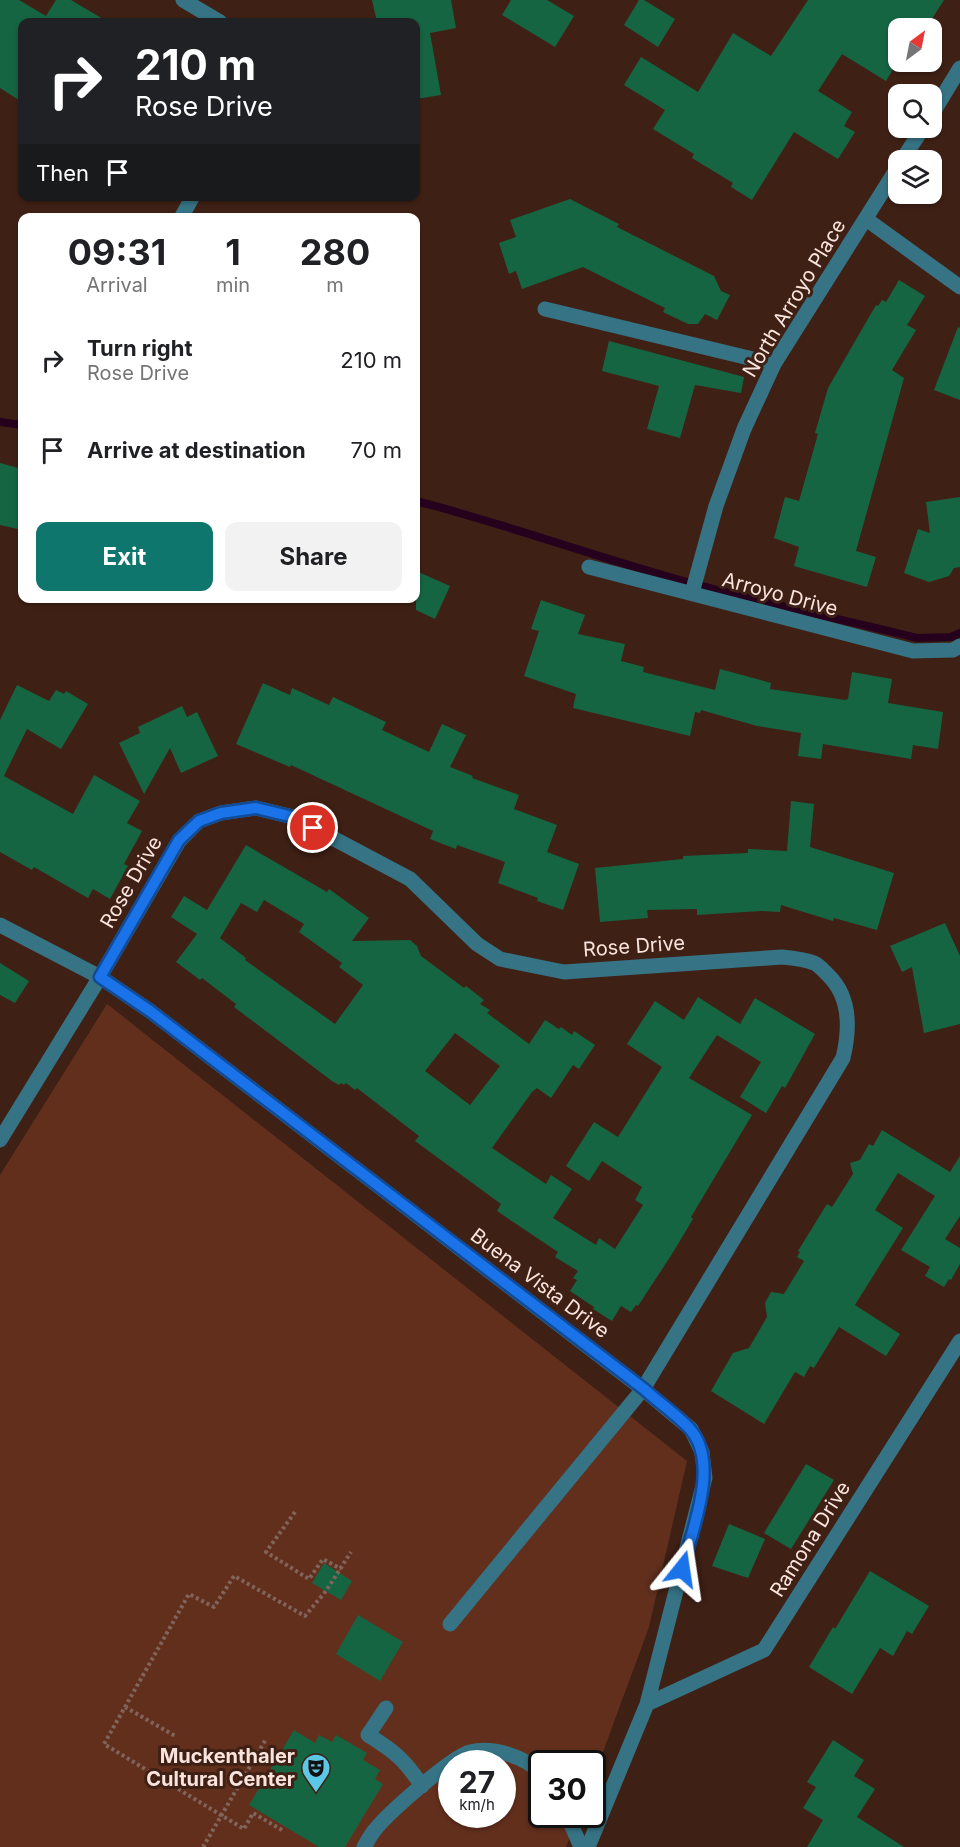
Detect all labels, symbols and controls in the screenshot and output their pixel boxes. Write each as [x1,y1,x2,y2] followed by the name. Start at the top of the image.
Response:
[888,18,942,72] north arrow
[888,18,942,204] map controls
[135,39,256,90] text: 210 m
[36,42,114,120] icon: right
[888,84,942,138] button: search
[135,90,273,123] text: Rose Drive
[888,150,942,204] button: layers
[101,156,134,189] icon: arrive
[36,160,89,186] text: Then
[737,215,851,381] street label: North Arroyo Place
[68,230,166,274] text: 09:31
[225,230,241,274] text: 1
[300,230,370,274] text: 280
[86,273,148,297] text: Arrival
[216,273,250,297] text: min
[326,273,344,297] text: m
[87,335,193,361] text: Turn right
[36,344,69,377] icon: right
[340,347,402,373] text: 210 m
[87,361,189,385] text: Rose Drive
[36,434,69,467] icon: arrive
[87,437,306,463] text: Arrive at destination
[351,437,402,463] text: 70 m
[36,522,213,591] button: Exit
[225,522,402,591] button: Share
[720,567,840,621] street label: Arroyo Drive
[287,802,338,853] pin
[296,811,329,844] icon: arrive
[95,832,167,932] street label: Rose Drive
[582,930,686,962] street label: Rose Drive
[466,1223,614,1343] street label: Buena Vista Drive
[765,1477,855,1601] street label: Ramona Drive
[650,1537,714,1601] position arrow
[146,1744,295,1791] place label: Muckenthaler Cultural Center
[528,1750,606,1828] speed limit sign: 30
[300,1752,332,1794] theatre icon: Muckenthaler Cultural Center
[459,1764,495,1800] text: 27
[459,1795,495,1814] text: km/h

